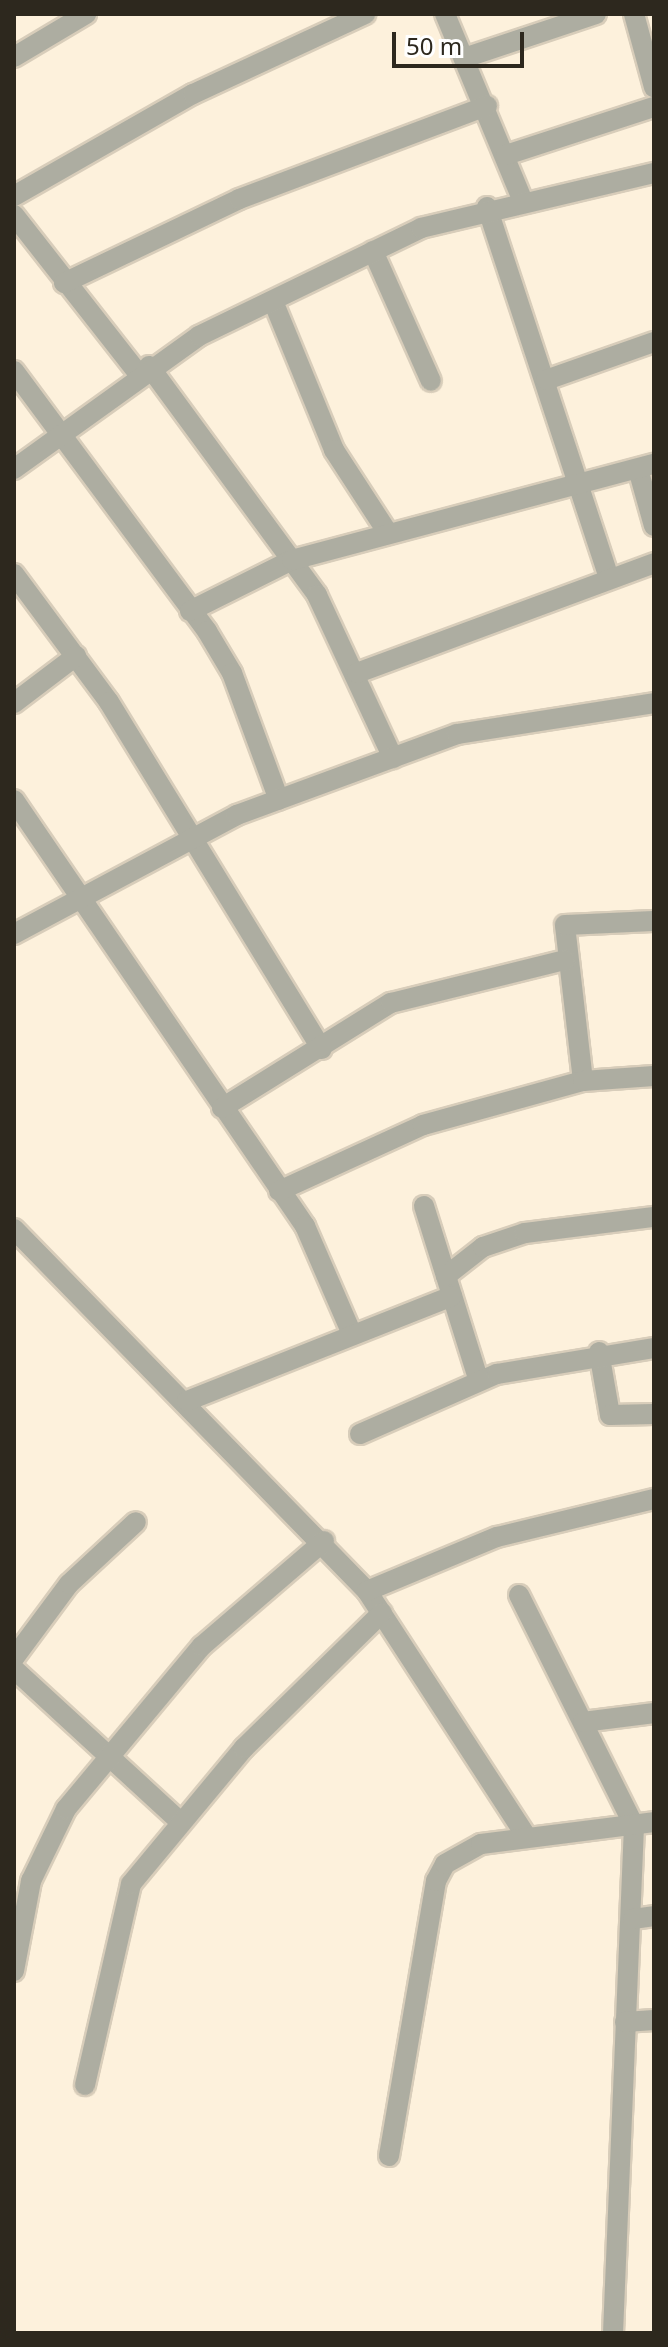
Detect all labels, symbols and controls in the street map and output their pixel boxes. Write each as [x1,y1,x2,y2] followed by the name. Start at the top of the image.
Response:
[396,16,528,66] scale bar
[406,29,462,62] text: 50 m

